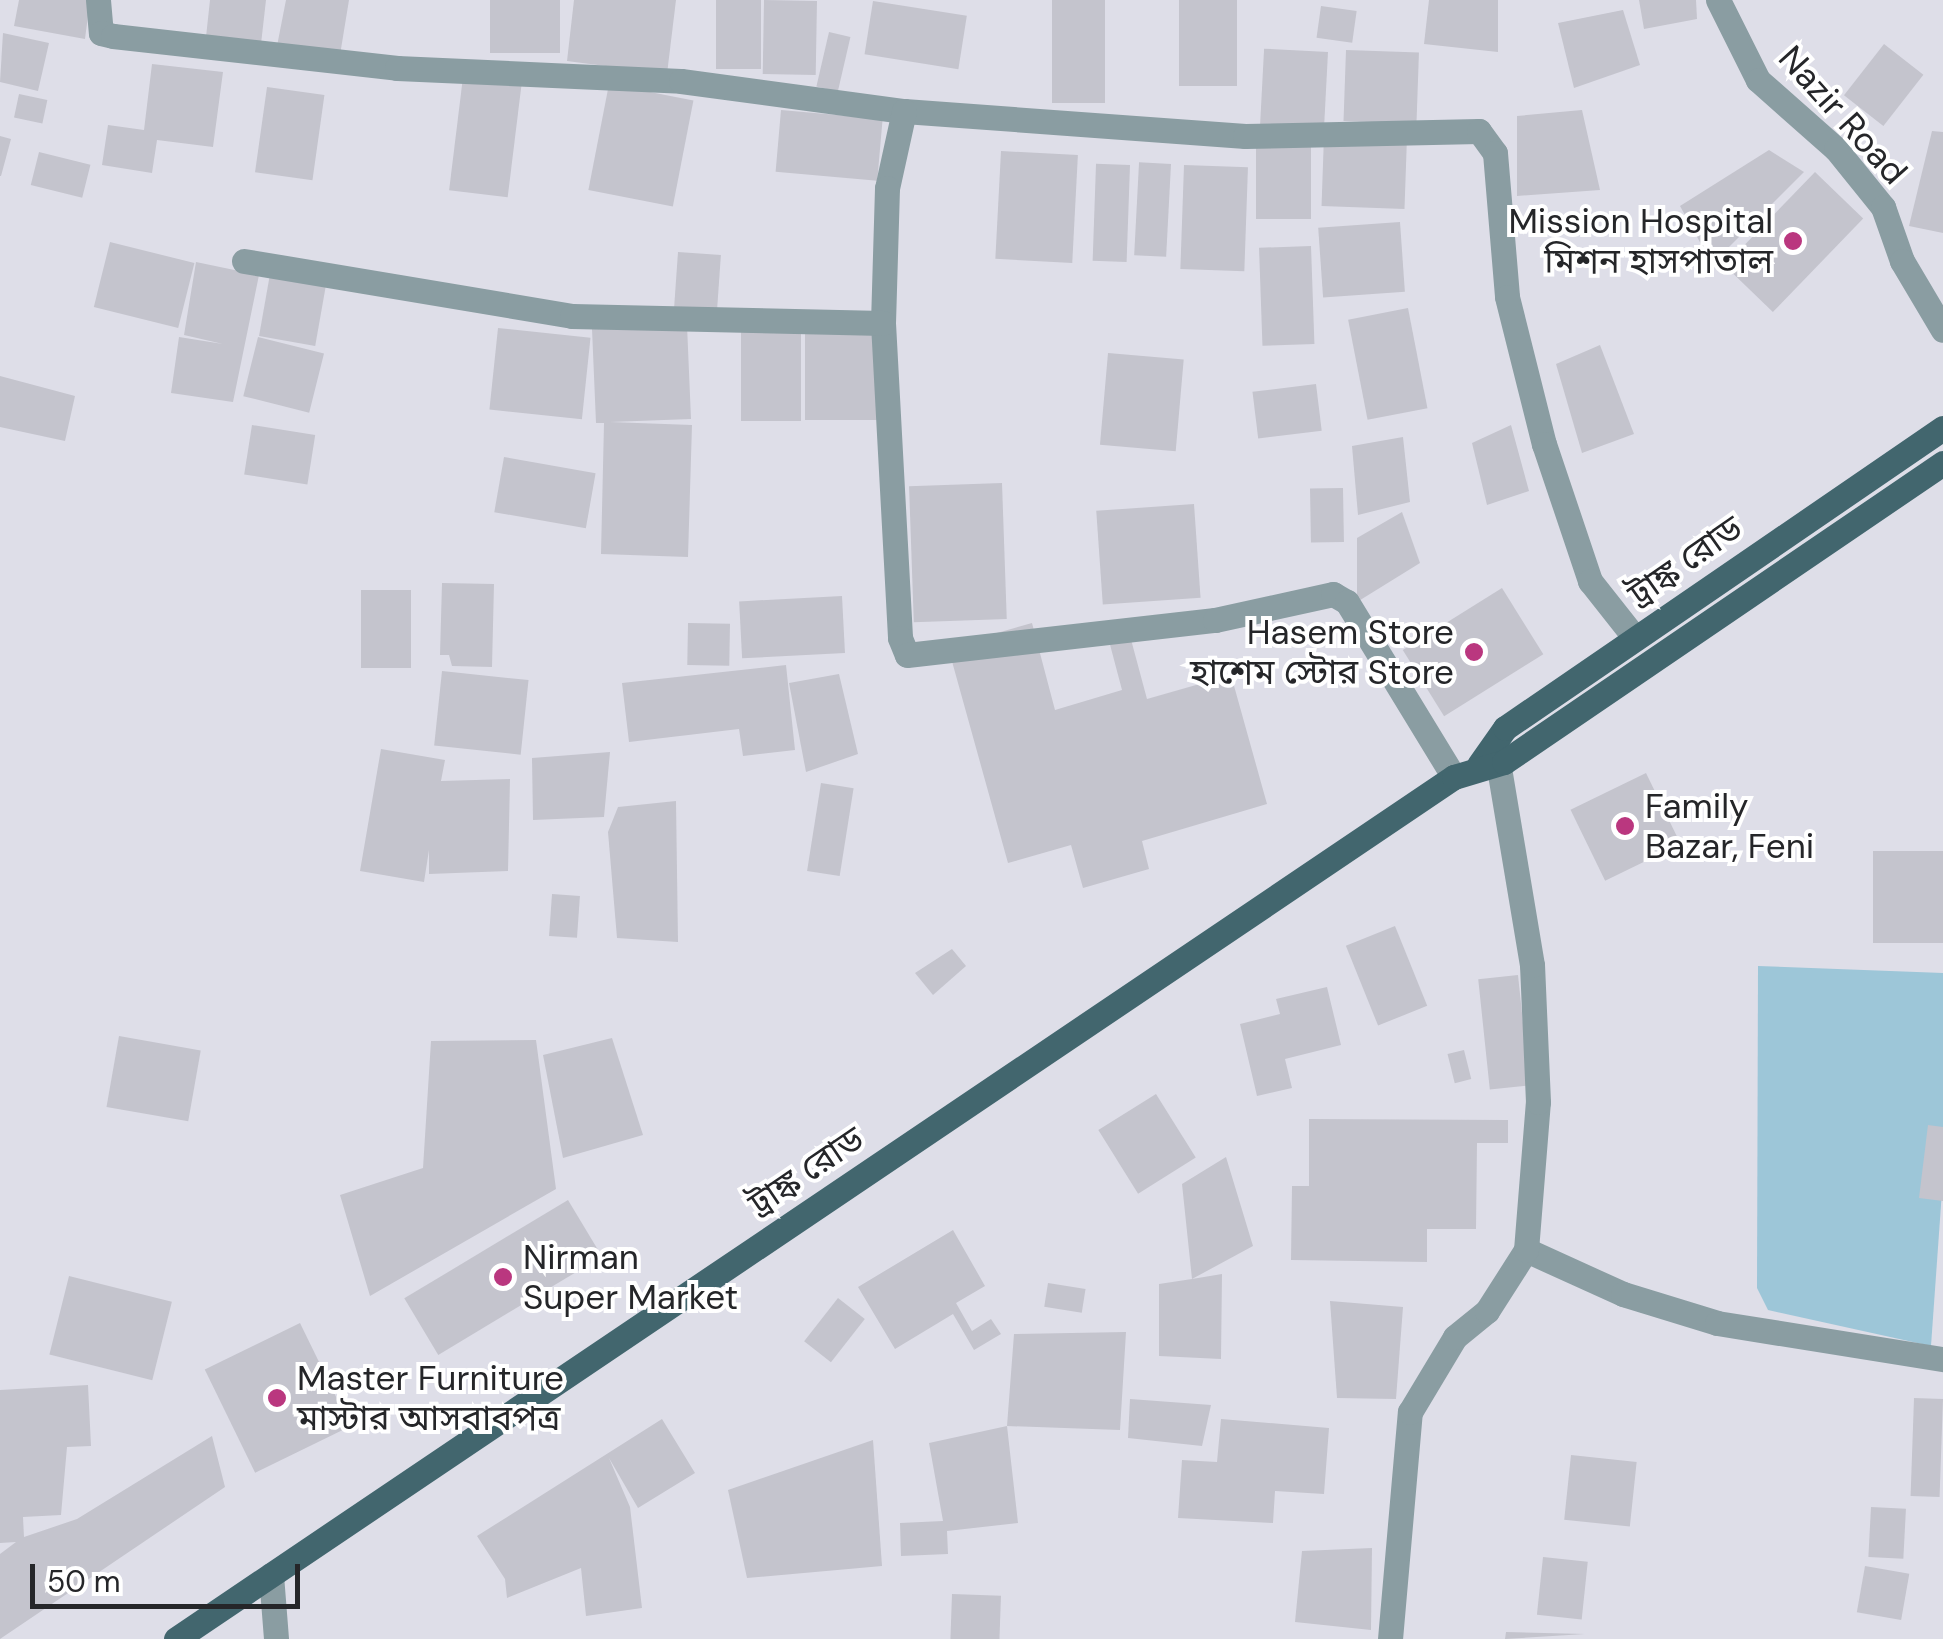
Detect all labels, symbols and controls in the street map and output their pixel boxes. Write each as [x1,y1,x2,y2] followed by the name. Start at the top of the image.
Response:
[1770,37,1916,193] street label: Nazir Road
[1508,200,1773,282] place label: Mission Hospital মিশন হাসপাতাল
[1782,230,1804,252] marker: Mission Hospital মিশন হাসপাতাল
[1620,507,1750,615] street label: ট্রাঙ্ক রোড
[1190,611,1454,693] place label: Hasem Store হাশেম স্টোর Store
[1463,641,1485,663] marker: Hasem Store হাশেম স্টোর Store
[1645,785,1814,867] place label: Family Bazar, Feni
[1614,815,1636,837] marker: Family Bazar, Feni
[740,1117,872,1225] street label: ট্রাঙ্ক রোড
[523,1236,738,1318] place label: Nirman Super Market
[492,1266,514,1288] marker: Nirman Super Market
[297,1357,564,1439] place label: Master Furniture মাস্টার আসবাবপত্র
[266,1387,288,1409] marker: Master Furniture মাস্টার আসবাবপত্র
[35,1544,305,1606] scale bar
[47,1562,121,1601] text: 50 m

